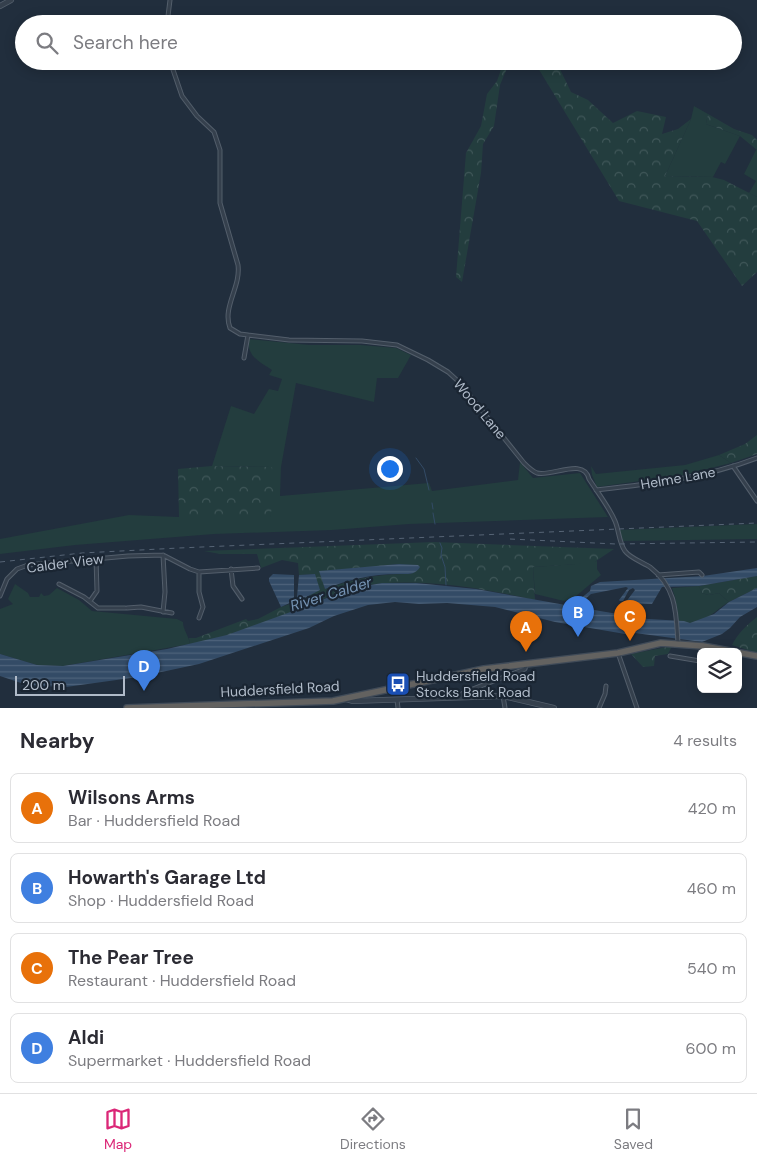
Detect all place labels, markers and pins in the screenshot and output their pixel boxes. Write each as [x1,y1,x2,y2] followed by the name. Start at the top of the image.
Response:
[562,596,594,637] pin: B
[614,600,646,641] pin: C
[510,611,542,652] pin: A
[128,650,160,691] pin: D
[416,667,535,701] place label: Huddersfield Road Stocks Bank Road
[385,671,411,697] bus stop icon: Huddersfield Road Stocks Bank Road

